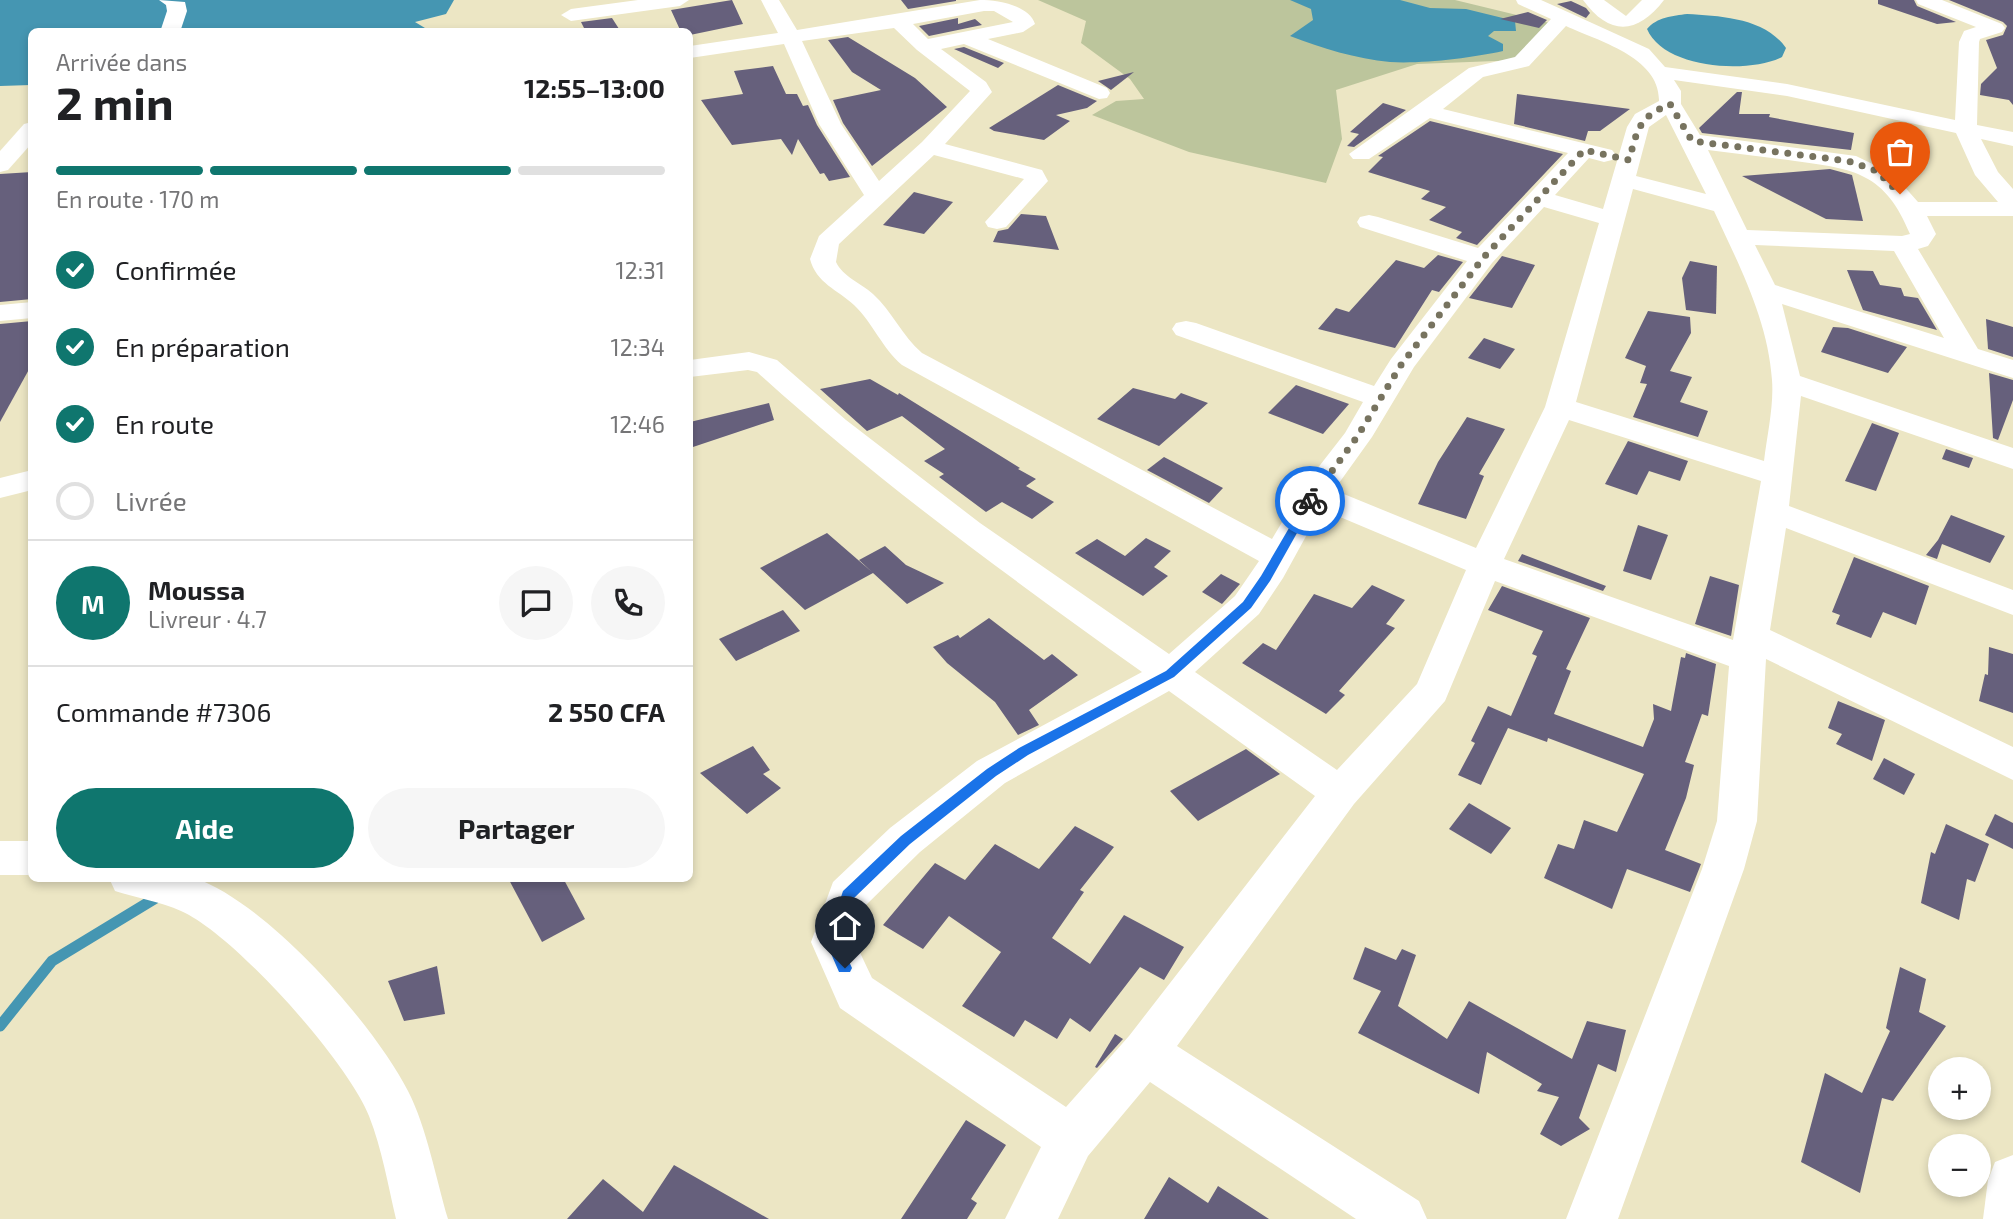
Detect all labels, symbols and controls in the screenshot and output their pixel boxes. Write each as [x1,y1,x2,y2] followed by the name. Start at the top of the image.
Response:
[56,48,187,76] text: Arrivée dans
[524,72,665,103] text: 12:55–13:00
[56,74,174,129] text: 2 min
[1870,122,1930,194] pin
[1881,133,1919,171] icon: bag
[56,185,219,213] text: En route · 170 m
[56,251,94,289] icon: check
[115,254,237,285] text: Confirmée
[616,256,665,284] text: 12:31
[56,328,94,366] icon: check
[115,331,290,362] text: En préparation
[611,333,665,361] text: 12:34
[56,405,94,443] icon: check
[115,408,214,439] text: En route
[610,410,665,438] text: 12:46
[1275,466,1345,536] courier
[1291,482,1329,520] icon: bike
[115,485,187,516] text: Livrée
[499,566,573,640] button: chat
[591,566,665,640] button: phone
[148,574,245,605] text: Moussa
[81,588,105,619] text: M
[148,605,267,633] text: Livreur · 4.7
[56,696,271,727] text: Commande #7306
[548,696,665,727] text: 2 550 CFA
[56,788,354,868] button: Aide
[368,788,665,868] button: Partager
[815,896,875,968] pin
[826,907,864,945] icon: home
[1928,1057,1991,1197] map controls
[1928,1057,1991,1120] button: +
[1928,1134,1991,1197] button: −

